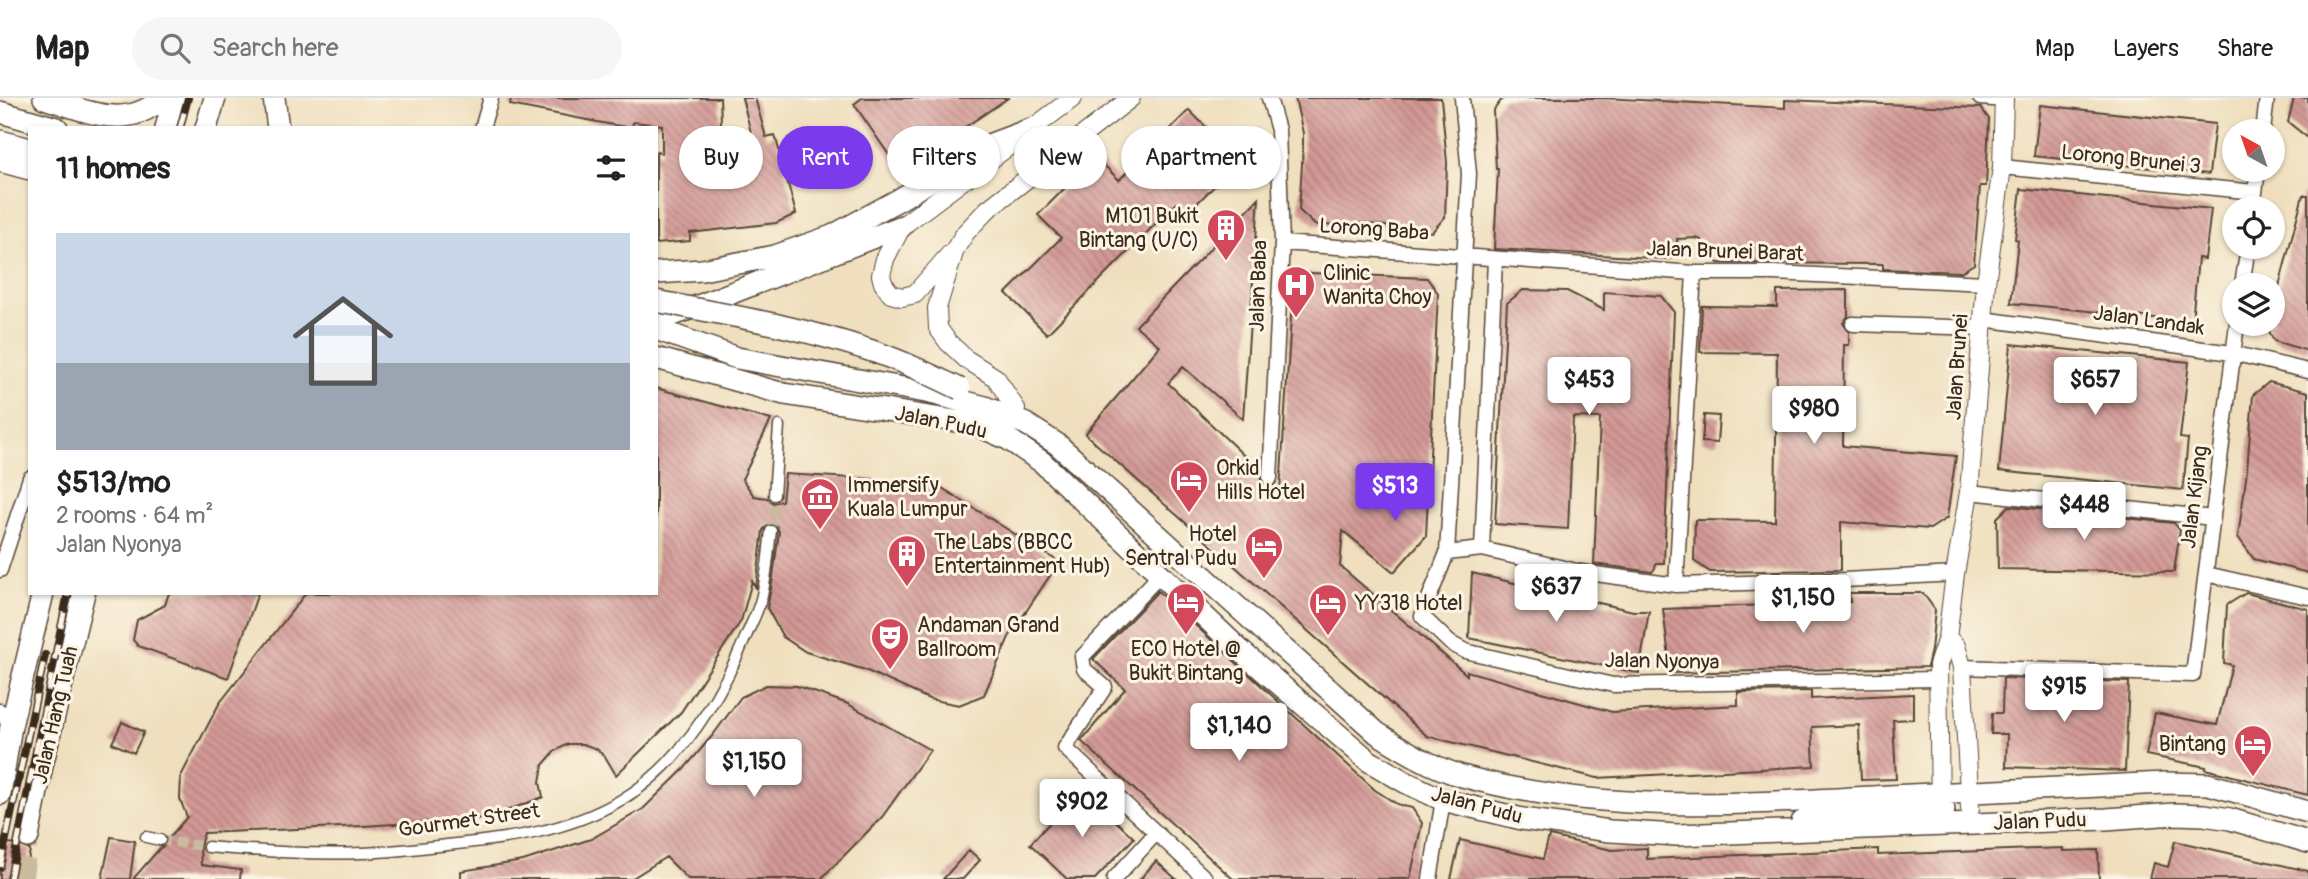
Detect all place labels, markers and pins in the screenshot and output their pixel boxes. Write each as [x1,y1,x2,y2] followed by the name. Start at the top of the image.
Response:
[1079,203,1200,254] place label: M101 Bukit Bintang (U/C)
[1205,207,1247,262] building icon: M101 Bukit Bintang (U/C)
[1323,260,1432,311] place label: Clinic Wanita Choy
[1275,264,1317,319] hospital icon: Clinic Wanita Choy
[1548,358,1630,417] pin: $453
[2054,358,2136,417] pin: $657
[1773,386,1855,446] pin: $980
[1216,455,1305,506] place label: Orkid Hills Hotel
[1168,459,1210,514] hotel icon: Orkid Hills Hotel
[1354,464,1436,523] pin: $513
[847,472,968,523] place label: Immersify Kuala Lumpur
[799,476,841,531] museum icon: Immersify Kuala Lumpur
[2043,482,2125,542] pin: $448
[1125,521,1237,572] place label: Hotel Sentral Pudu
[1243,525,1285,580] hotel icon: Hotel Sentral Pudu
[934,529,1111,580] place label: The Labs (BBCC Entertainment Hub)
[886,533,928,588] building icon: The Labs (BBCC Entertainment Hub)
[1515,564,1597,624] pin: $637
[1746,575,1860,635] pin: $1,150
[1165,581,1207,636] hotel icon: ECO Hotel @ Bukit Bintang
[1307,582,1349,637] hotel icon: YY318 Hotel
[1354,590,1463,617] place label: YY318 Hotel
[917,612,1060,663] place label: Andaman Grand Ballroom
[869,616,911,671] theatre icon: Andaman Grand Ballroom
[1128,636,1244,687] place label: ECO Hotel @ Bukit Bintang
[2023,664,2105,724] pin: $915
[1182,704,1296,763] pin: $1,140
[2232,723,2274,778] hotel icon: Bintang
[2159,731,2226,758] place label: Bintang
[697,740,811,799] pin: $1,150
[1041,780,1123,839] pin: $902

